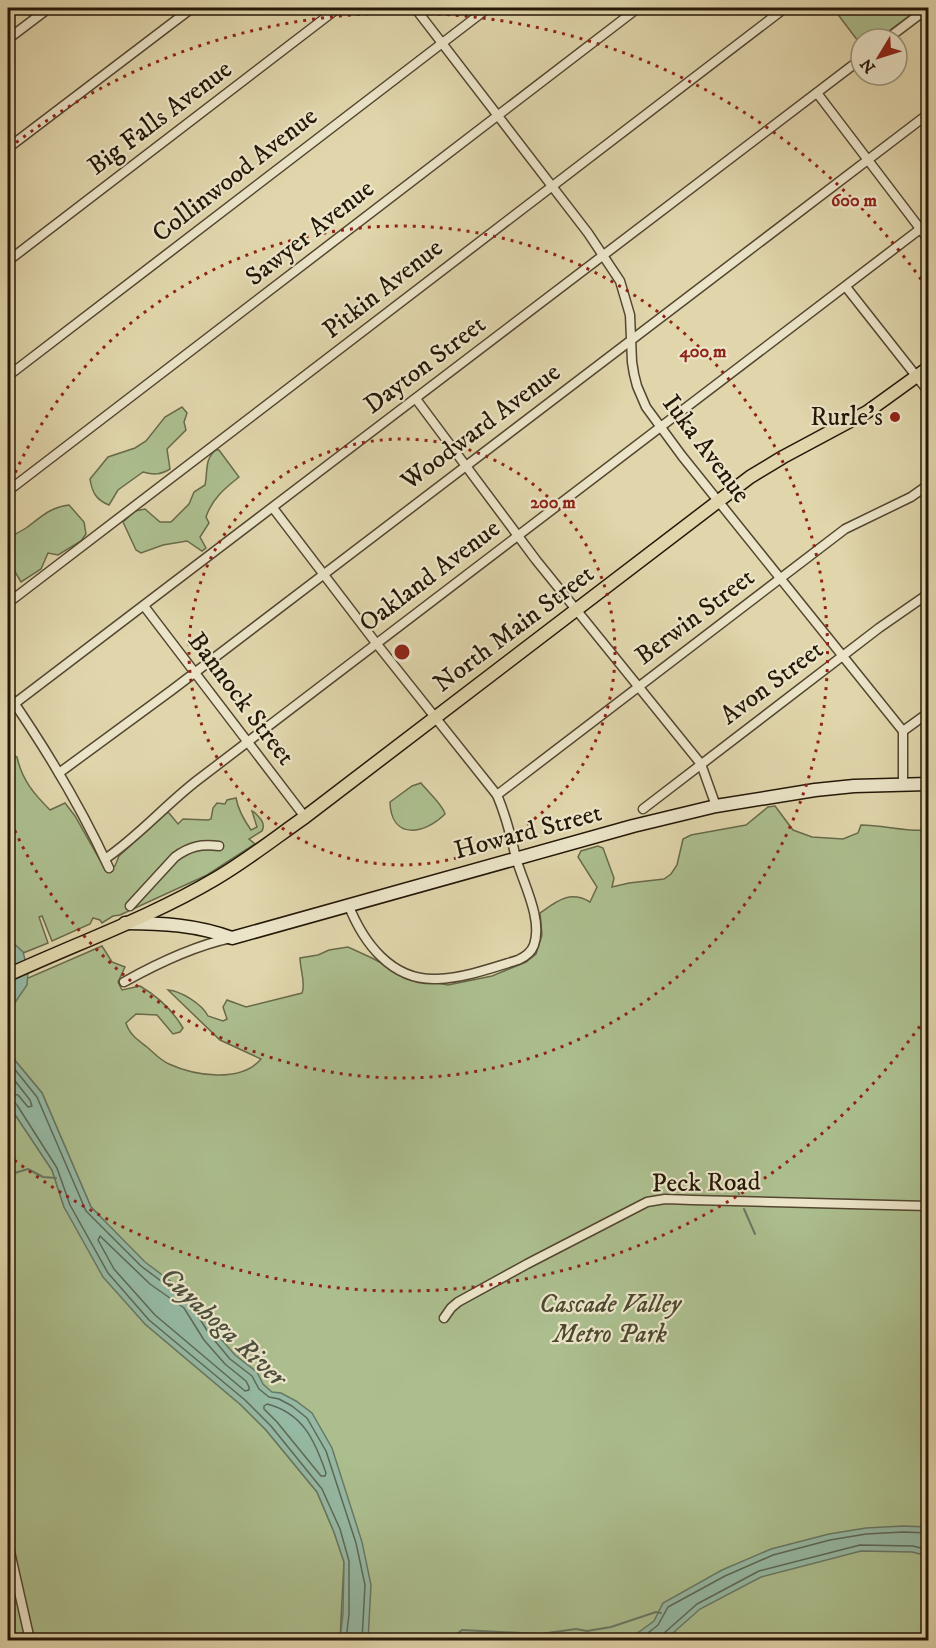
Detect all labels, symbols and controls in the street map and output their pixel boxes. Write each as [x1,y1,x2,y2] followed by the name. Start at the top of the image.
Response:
[849,27,909,87] north arrow
[81,53,239,183] street label: Big Falls Avenue
[856,54,880,77] text: N
[146,100,324,250] street label: Collinwood Avenue
[239,172,381,294] street label: Sawyer Avenue
[831,190,878,212] text: 600 m
[316,232,450,346] street label: Pitkin Avenue
[357,308,493,422] street label: Dayton Street
[678,341,727,363] text: 400 m
[394,356,567,498] street label: Woodward Avenue
[654,388,758,510] street label: Iuka Avenue
[810,401,883,434] place label: Rurle's
[888,410,902,424] marker: Rurle's
[530,492,576,514] text: 200 m
[353,512,507,640] street label: Oakland Avenue
[427,558,601,700] street label: North Main Street
[629,561,761,673] street label: Berwin Street
[180,626,302,772] street label: Bannock Street
[714,634,830,732] street label: Avon Street
[392,642,412,662] centre of rings
[451,796,605,868] street label: Howard Street
[651,1166,761,1200] street label: Peck Road
[152,1260,295,1396] water label: Cuyahoga River
[539,1288,683,1351] park label: Cascade Valley Metro Park

